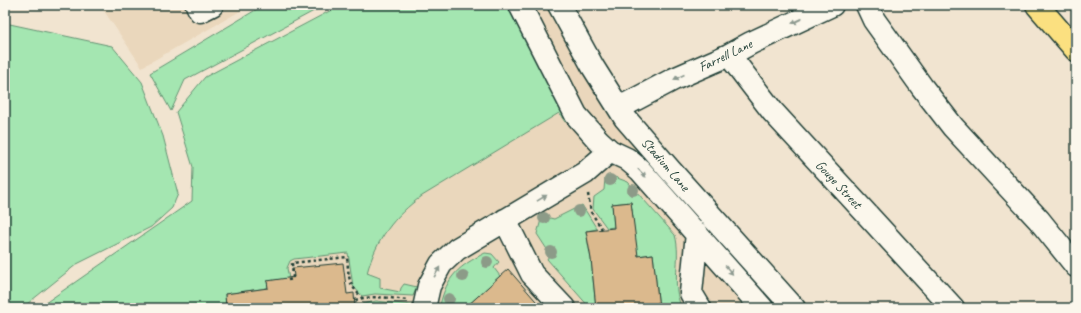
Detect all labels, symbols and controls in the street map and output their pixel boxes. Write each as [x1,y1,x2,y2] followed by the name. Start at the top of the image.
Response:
[791,18,802,24] one-way arrow
[696,35,756,76] street label: Farrell Lane
[674,74,685,80] one-way arrow
[638,134,694,196] street label: Stadium Lane
[812,157,866,213] street label: Gouge Street
[637,168,646,177] one-way arrow
[536,195,548,202] one-way arrow
[724,264,733,275] one-way arrow
[433,266,440,278] one-way arrow

